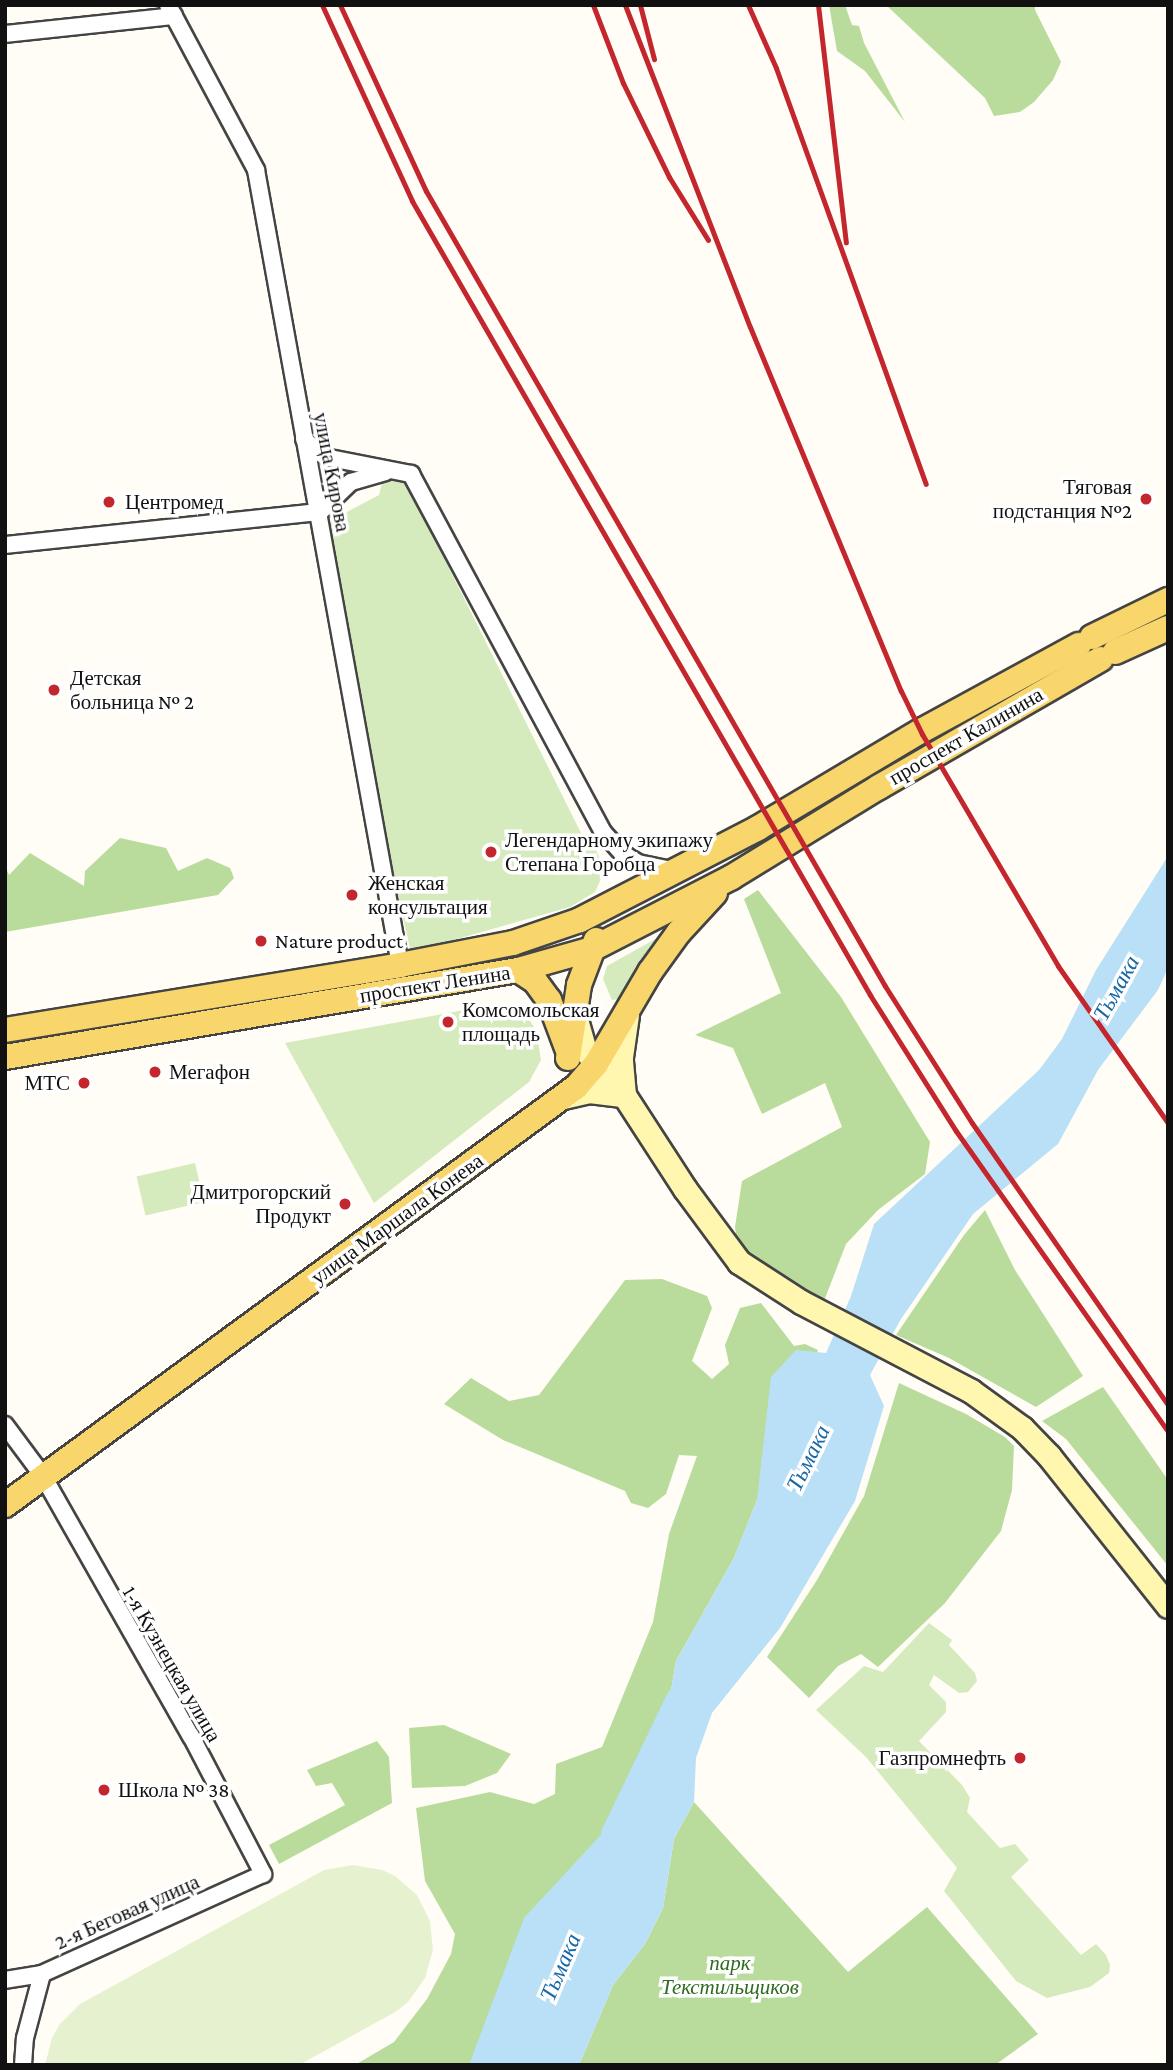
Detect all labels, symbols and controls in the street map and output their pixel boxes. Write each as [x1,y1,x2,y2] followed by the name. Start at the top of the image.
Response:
[308,410,356,534] street label: улица Кирова
[993,474,1132,524] place label: Тяговая подстанция №2
[125,489,224,515] place label: Центромед
[1138,491,1154,507] marker: Тяговая подстанция №2
[99,492,119,512] marker: Центромед
[70,665,194,715] place label: Детская больница № 2
[44,680,64,700] marker: Детская больница № 2
[884,682,1048,790] street label: проспект Калинина
[505,827,713,877] place label: Легендарному экипажу Степана Горобца
[483,844,499,860] marker: Легендарному экипажу Степана Горобца
[368,870,488,920] place label: Женская консультация
[342,885,362,905] marker: Женская консультация
[275,928,403,954] place label: Nature product
[253,933,269,949] marker: Nature product
[1087,951,1145,1025] water label: Тьмака
[358,960,512,1008] street label: проспект Ленина
[462,997,600,1047] place label: Комсомольская площадь
[440,1014,456,1030] marker: Комсомольская площадь
[169,1059,250,1085] place label: Мегафон
[147,1064,163,1080] marker: Мегафон
[24,1070,70,1096] place label: МТС
[76,1075,92,1091] marker: МТС
[306,1148,488,1290] street label: улица Маршала Конева
[191,1179,331,1229] place label: Дмитрогорский Продукт
[337,1196,353,1212] marker: Дмитрогорский Продукт
[780,1420,836,1496] water label: Тьмака
[117,1582,227,1746] street label: 1-я Кузнецкая улица
[878,1745,1006,1771] place label: Газпромнефть
[1012,1750,1028,1766] marker: Газпромнефть
[118,1777,230,1803] place label: Школа № 38
[96,1782,112,1798] marker: Школа № 38
[51,1869,203,1955] street label: 2-я Беговая улица
[534,1929,586,2005] water label: Тьмака
[661,1950,799,2000] park label: парк Текстильщиков

